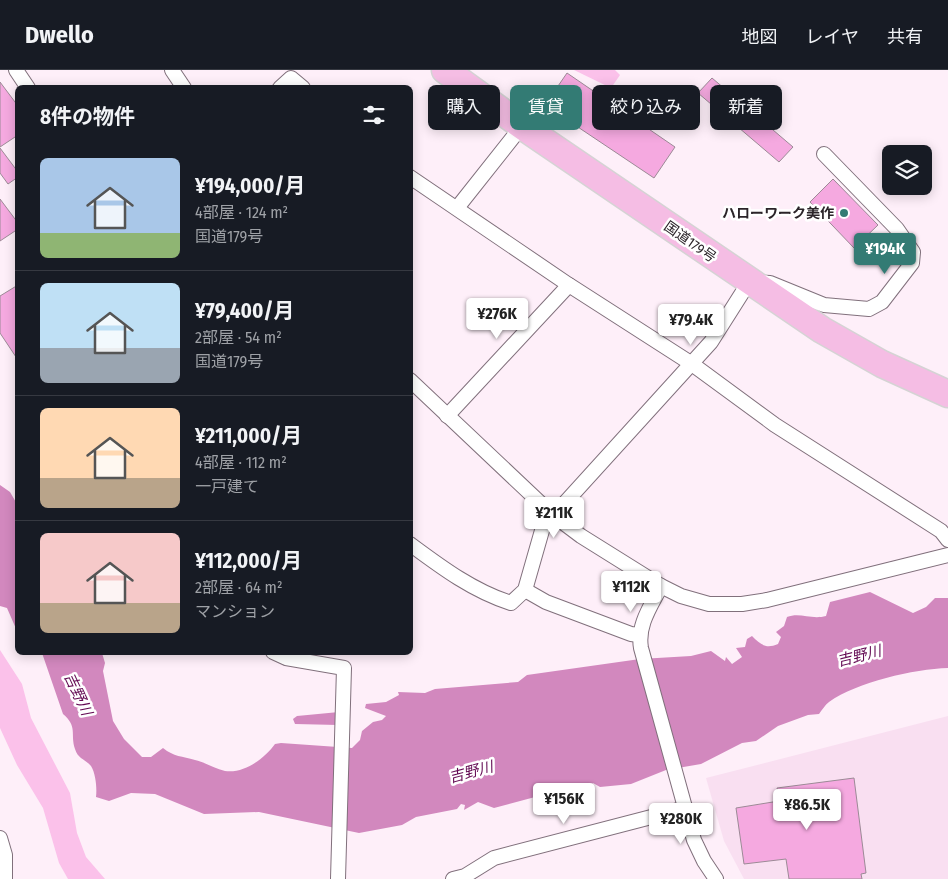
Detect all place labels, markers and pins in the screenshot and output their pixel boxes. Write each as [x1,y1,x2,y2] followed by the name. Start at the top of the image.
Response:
[722,205,834,222] place label: ハローワーク美作
[838,207,850,219] marker: ハローワーク美作
[850,232,920,275] pin: ¥194K
[462,298,532,340] pin: ¥276K
[650,304,732,346] pin: ¥79.4K
[519,496,589,539] pin: ¥211K
[596,570,666,613] pin: ¥112K
[529,782,599,825] pin: ¥156K
[766,788,848,831] pin: ¥86.5K
[646,802,716,845] pin: ¥280K

